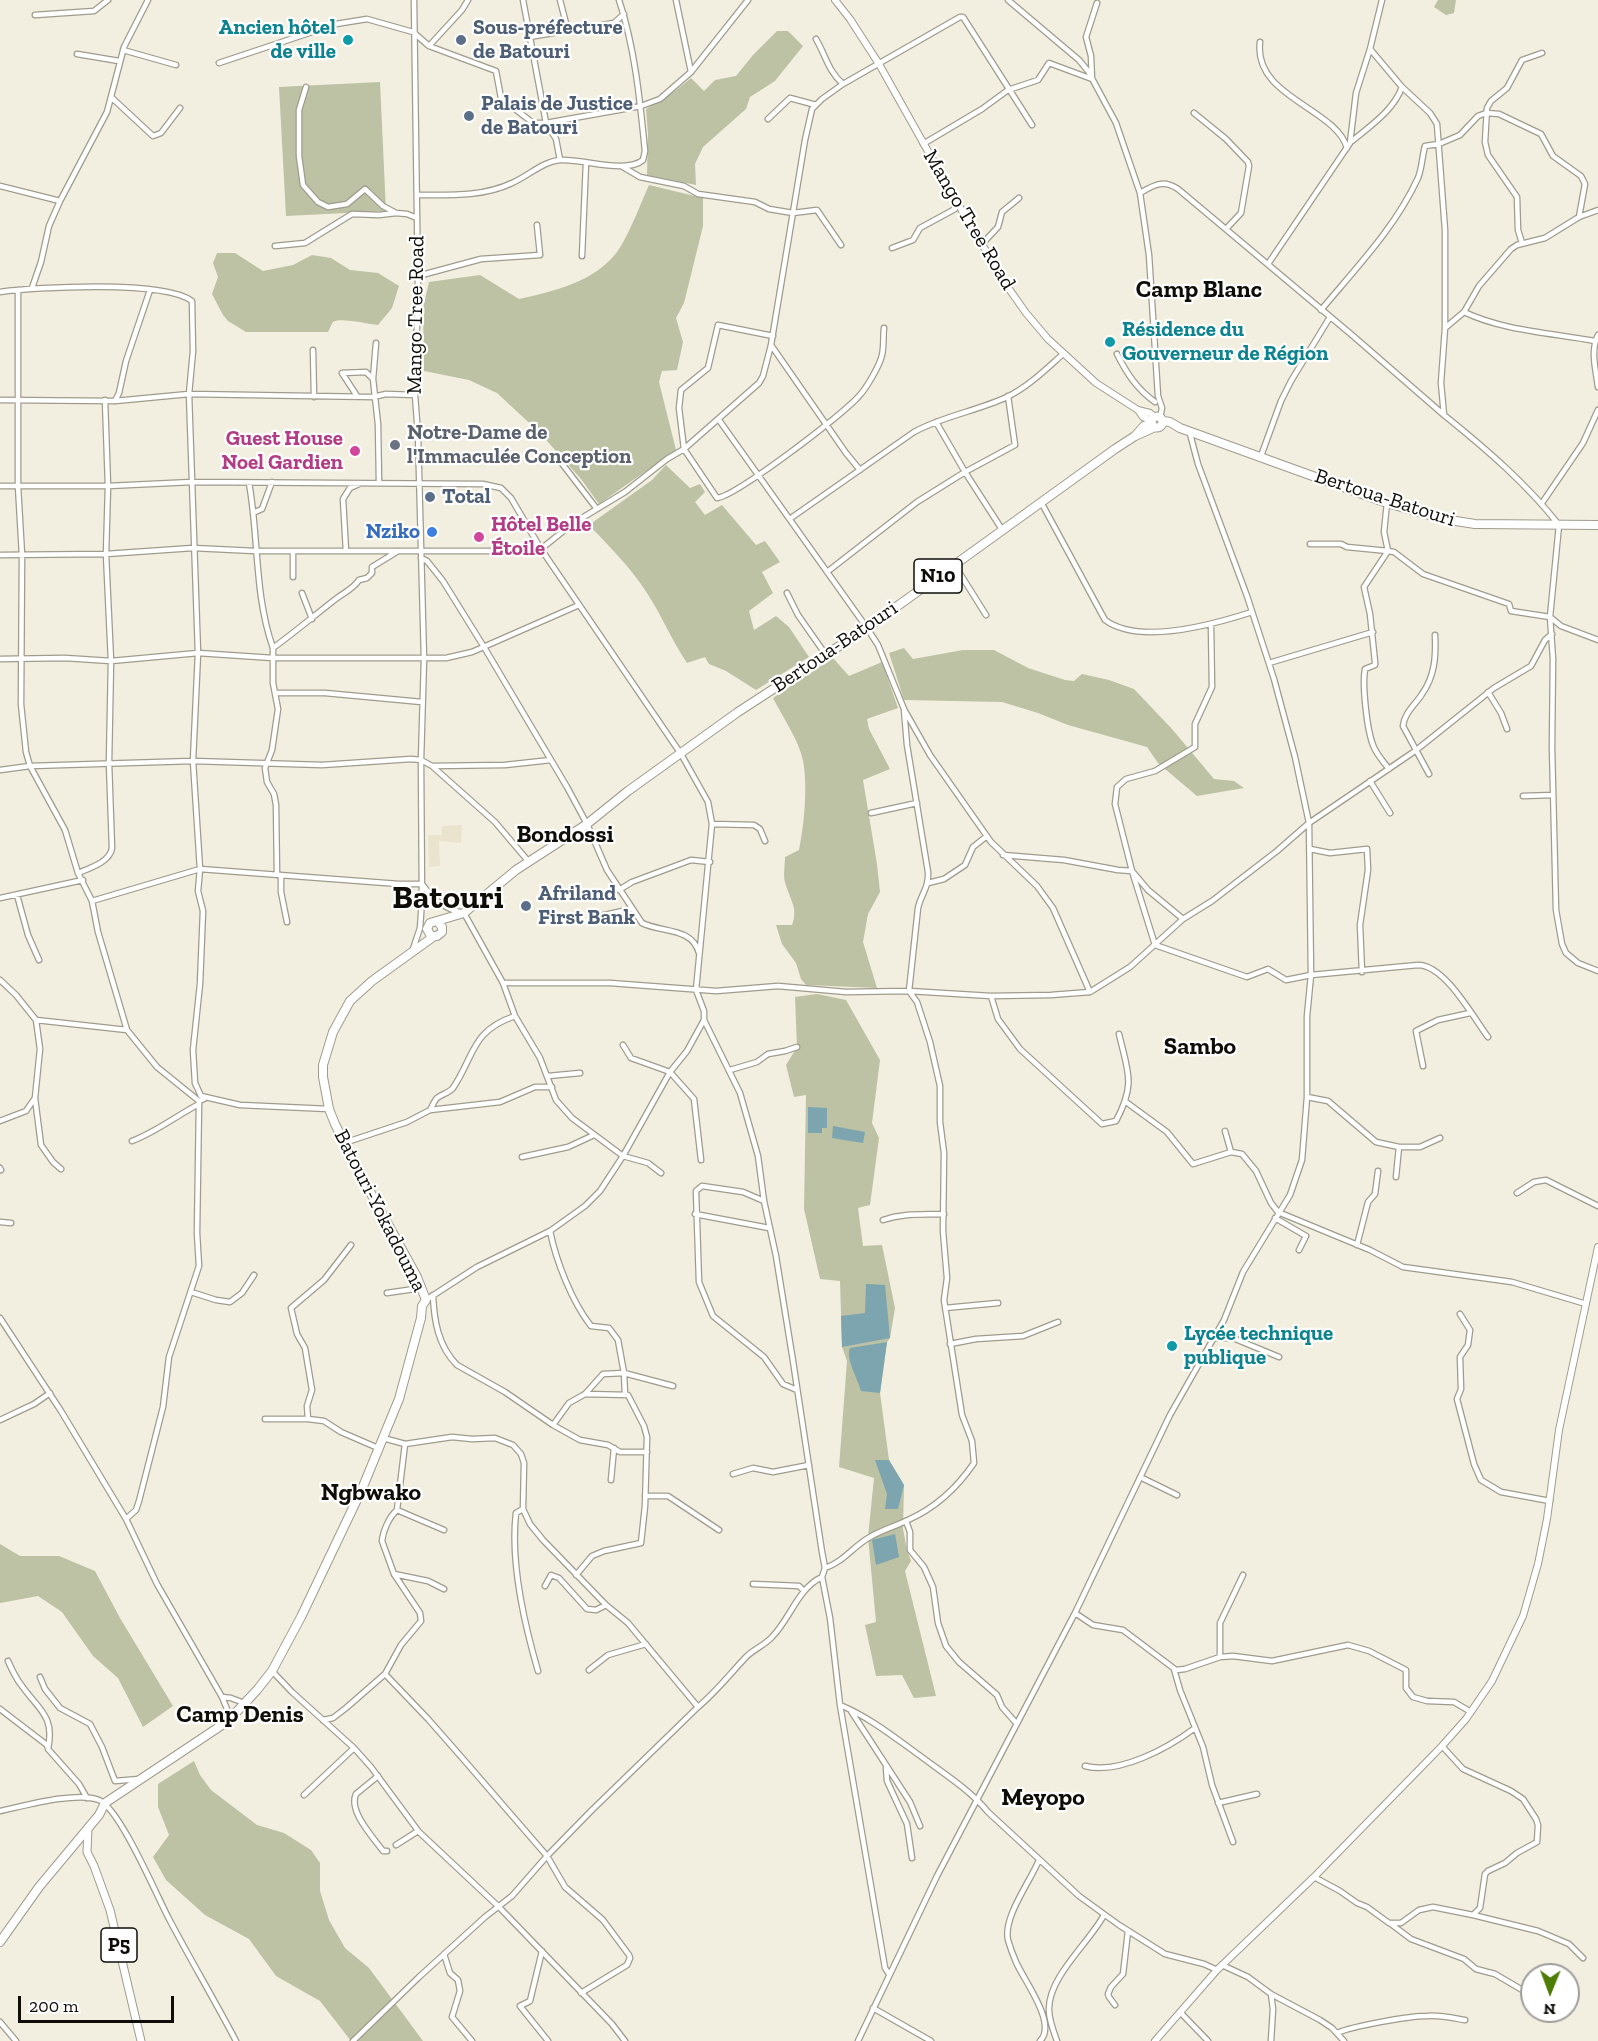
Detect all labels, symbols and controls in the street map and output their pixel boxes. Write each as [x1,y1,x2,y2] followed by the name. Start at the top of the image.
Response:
[219,15,336,65] place label: Ancien hôtel de ville
[473,15,623,65] place label: Sous-préfecture de Batouri
[341,33,355,47] marker: Ancien hôtel de ville
[454,33,468,47] marker: Sous-préfecture de Batouri
[481,91,633,141] place label: Palais de Justice de Batouri
[462,109,476,123] marker: Palais de Justice de Batouri
[917,145,1021,295] street label: Mango Tree Road
[402,235,430,395] street label: Mango Tree Road
[1136,276,1262,304] district label: Camp Blanc
[1122,317,1329,367] place label: Résidence du Gouverneur de Région
[1103,335,1117,349] marker: Résidence du Gouverneur de Région
[407,420,631,470] place label: Notre-Dame de l'Immaculée Conception
[221,426,343,476] place label: Guest House Noel Gardien
[388,438,402,452] marker: Notre-Dame de l'Immaculée Conception
[348,444,362,458] marker: Guest House Noel Gardien
[1312,463,1458,533] street label: Bertoua-Batouri
[442,484,491,510] place label: Total
[423,490,437,504] marker: Total
[491,512,591,562] place label: Hôtel Belle Étoile
[366,519,420,545] place label: Nziko
[425,525,439,539] marker: Nziko
[472,530,486,544] marker: Hôtel Belle Étoile
[914,559,962,593] road number: N10
[767,596,903,698] street label: Bertoua-Batouri
[516,821,614,849] district label: Bondossi
[392,879,504,919] district label: Batouri
[538,881,635,931] place label: Afriland First Bank
[519,899,533,913] marker: Afriland First Bank
[1164,1033,1236,1061] district label: Sambo
[328,1126,432,1296] street label: Batouri-Yokadouma
[1184,1321,1333,1371] place label: Lycée technique publique
[1165,1339,1179,1353] marker: Lycée technique publique
[321,1479,421,1507] district label: Ngbwako
[176,1701,304,1729] district label: Camp Denis
[1001,1784,1085,1812] district label: Meyopo
[101,1928,137,1962] road number: P5
[1520,1963,1580,2023] north arrow
[21,1984,177,2022] scale bar
[29,1995,79,2017] text: 200 m
[1543,2000,1556,2019] text: N

